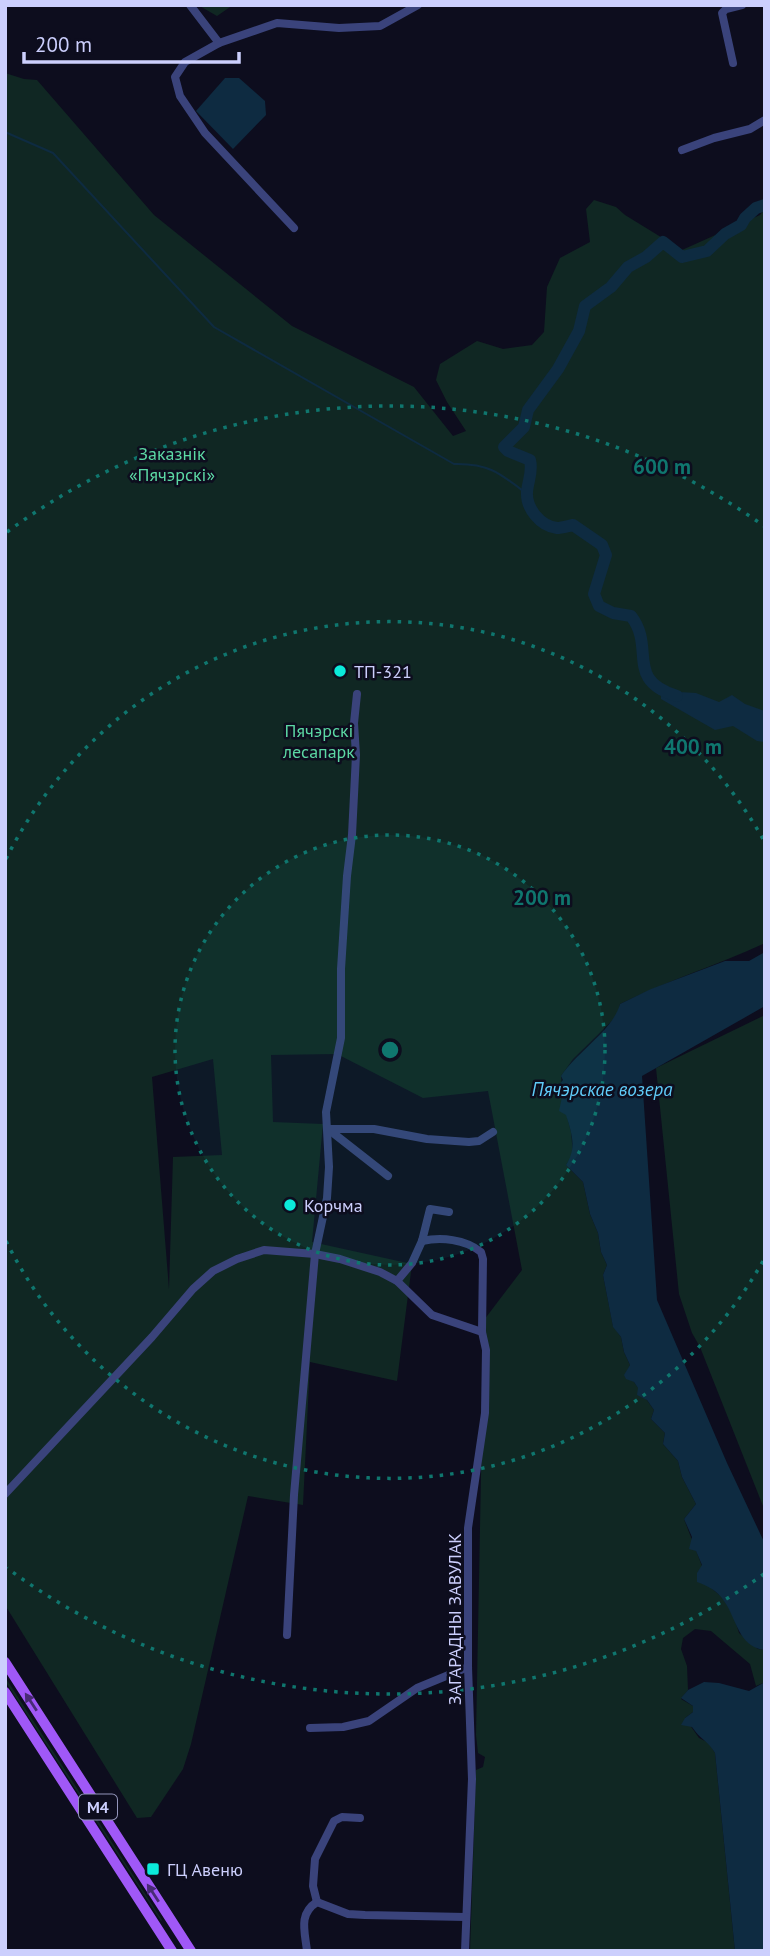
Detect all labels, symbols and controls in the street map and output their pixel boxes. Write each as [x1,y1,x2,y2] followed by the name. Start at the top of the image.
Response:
[24,21,240,65] scale bar
[35,31,92,58] text: 200 m
[129,442,215,486] park label: Заказнік «Пячэрскі»
[633,453,691,480] text: 600 m
[354,660,412,683] place label: ТП-321
[332,663,348,679] marker: ТП-321
[282,719,355,763] park label: Пячэрскі лесапарк
[664,733,722,760] text: 400 m
[513,884,571,911] text: 200 m
[378,1038,402,1062] centre of rings
[532,1077,673,1101] water label: Пячэрскае возера
[304,1194,363,1217] place label: Корчма
[282,1197,298,1213] marker: Корчма
[443,1533,466,1705] street label: ЗАГАРАДНЫ ЗАВУЛАК
[24,1692,37,1712] one-way arrow
[79,1795,117,1820] road number: М4
[167,1858,243,1881] place label: ГЦ Авеню
[145,1861,161,1877] marker: ГЦ Авеню
[147,1884,160,1903] one-way arrow

